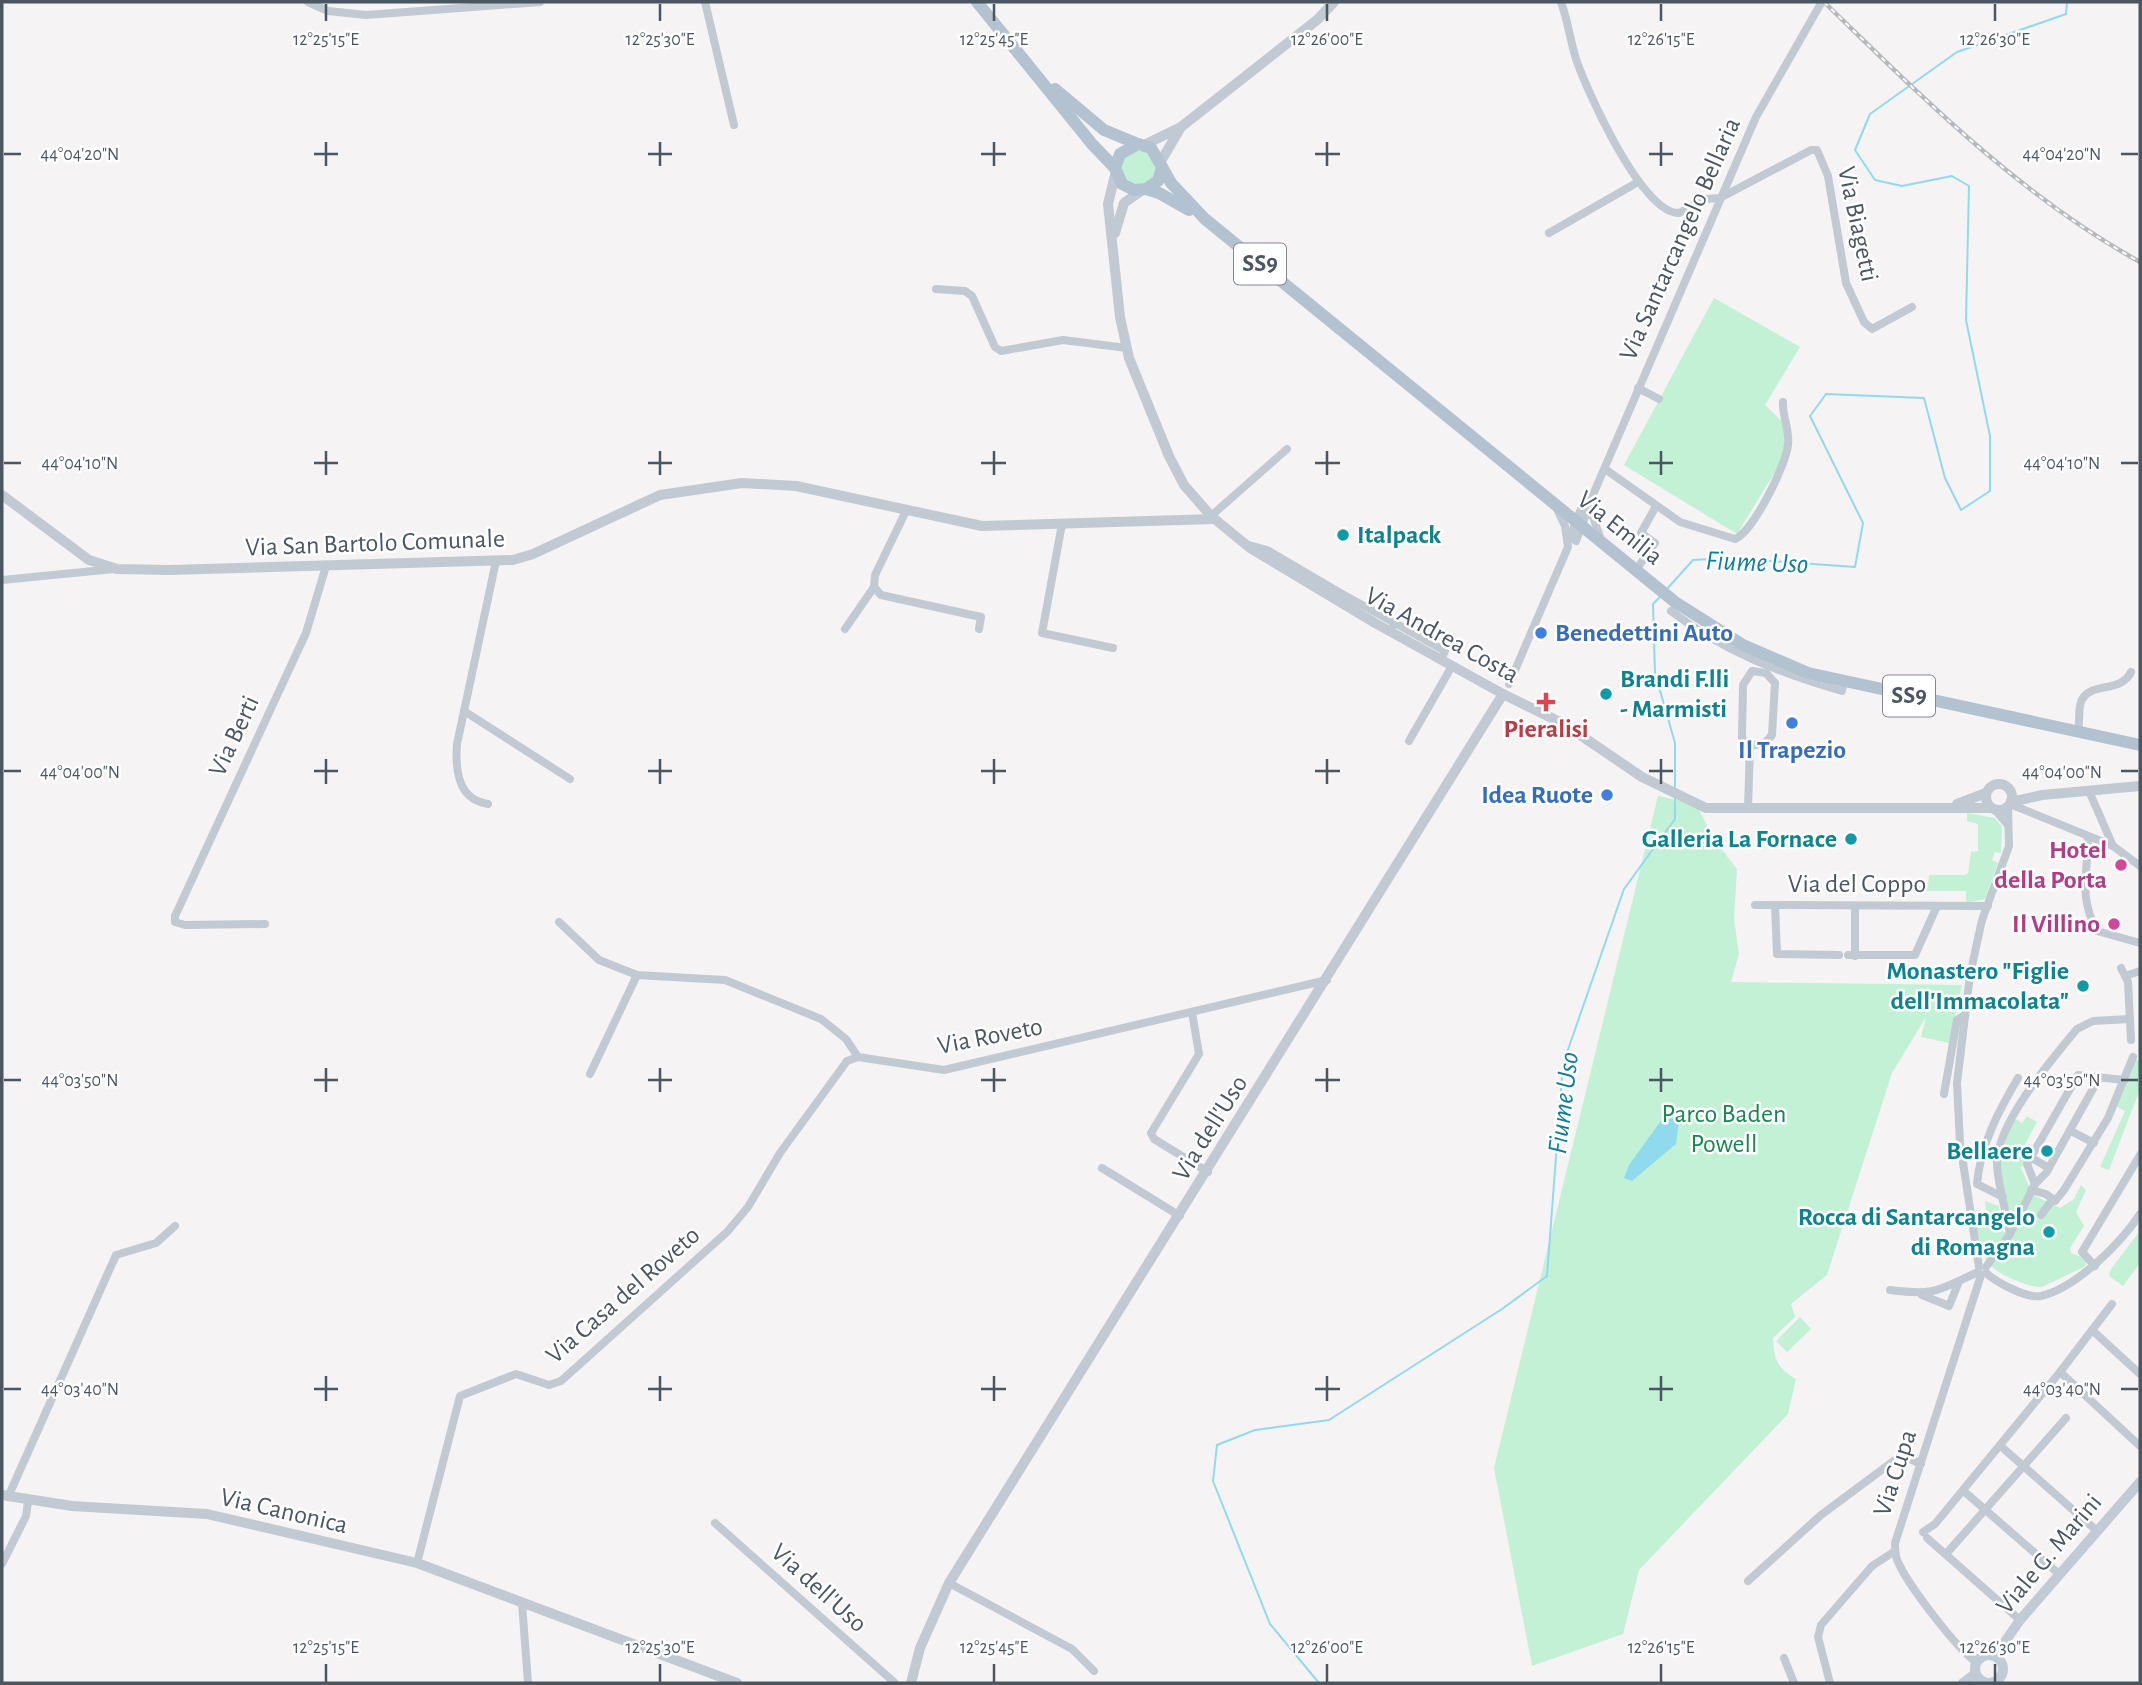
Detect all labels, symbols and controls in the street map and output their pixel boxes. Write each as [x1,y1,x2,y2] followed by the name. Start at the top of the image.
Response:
[293,31,359,49] text: 12°25'15"E
[626,31,695,49] text: 12°25'30"E
[960,31,1028,49] text: 12°25'45"E
[1291,31,1363,49] text: 12°26'00"E
[1628,31,1695,49] text: 12°26'15"E
[1960,31,2030,49] text: 12°26'30"E
[1615,114,1745,364] street label: Via Santarcangelo Bellaria
[41,146,119,164] text: 44°04'20"N
[2023,146,2101,164] text: 44°04'20"N
[1833,164,1883,284] street label: Via Biagetti
[1234,244,1286,284] road number: SS9
[42,455,118,473] text: 44°04'10"N
[2024,455,2100,473] text: 44°04'10"N
[1572,486,1668,570] street label: Via Emilia
[1357,522,1441,548] place label: Italpack
[245,525,505,561] street label: Via San Bartolo Comunale
[1335,527,1351,543] marker: Italpack
[1705,547,1809,579] water label: Fiume Uso
[1361,582,1523,688] street label: Via Andrea Costa
[1555,620,1733,646] place label: Benedettini Auto
[1533,625,1549,641] marker: Benedettini Auto
[1620,666,1729,722] place label: Brandi F.lli - Marmisti
[1883,676,1935,716] road number: SS9
[1598,686,1614,702] marker: Brandi F.lli - Marmisti
[204,692,264,780] street label: Via Berti
[1538,694,1554,710] marker: Pieralisi
[1784,715,1800,731] marker: Il Trapezio
[1503,716,1589,742] place label: Pieralisi
[1738,737,1846,763] place label: Il Trapezio
[40,764,120,782] text: 44°04'00"N
[2022,764,2102,782] text: 44°04'00"N
[1481,782,1593,808] place label: Idea Ruote
[1599,787,1615,803] marker: Idea Ruote
[1642,826,1837,852] place label: Galleria La Fornace
[1843,831,1859,847] marker: Galleria La Fornace
[1994,837,2107,893] place label: Hotel della Porta
[2113,857,2129,873] marker: Hotel della Porta
[1788,871,1926,897] street label: Via del Coppo
[2012,911,2100,937] place label: Il Villino
[2106,916,2122,932] marker: Il Villino
[1886,958,2069,1014] place label: Monastero "Figlie dell'Immacolata"
[2075,978,2091,994] marker: Monastero "Figlie dell'Immacolata"
[935,1013,1045,1059] street label: Via Roveto
[1544,1050,1584,1156] water label: Fiume Uso
[1168,1071,1252,1185] street label: Via dell'Uso
[42,1072,118,1090] text: 44°03'50"N
[2024,1072,2100,1090] text: 44°03'50"N
[1662,1101,1786,1157] park label: Parco Baden Powell
[1946,1138,2033,1164] place label: Bellaere
[2039,1143,2055,1159] marker: Bellaere
[1798,1204,2035,1260] place label: Rocca di Santarcangelo di Romagna
[541,1222,705,1368] street label: Via Casa del Roveto
[2041,1224,2057,1240] marker: Rocca di Santarcangelo di Romagna
[41,1381,119,1399] text: 44°03'40"N
[2023,1381,2101,1399] text: 44°03'40"N
[1869,1427,1921,1519] street label: Via Cupa
[218,1484,350,1538] street label: Via Canonica
[1992,1489,2106,1619] street label: Viale G. Marini
[766,1539,872,1637] street label: Via dell'Uso
[293,1639,359,1657] text: 12°25'15"E
[626,1639,695,1657] text: 12°25'30"E
[960,1639,1028,1657] text: 12°25'45"E
[1291,1639,1363,1657] text: 12°26'00"E
[1628,1639,1695,1657] text: 12°26'15"E
[1960,1639,2030,1657] text: 12°26'30"E

